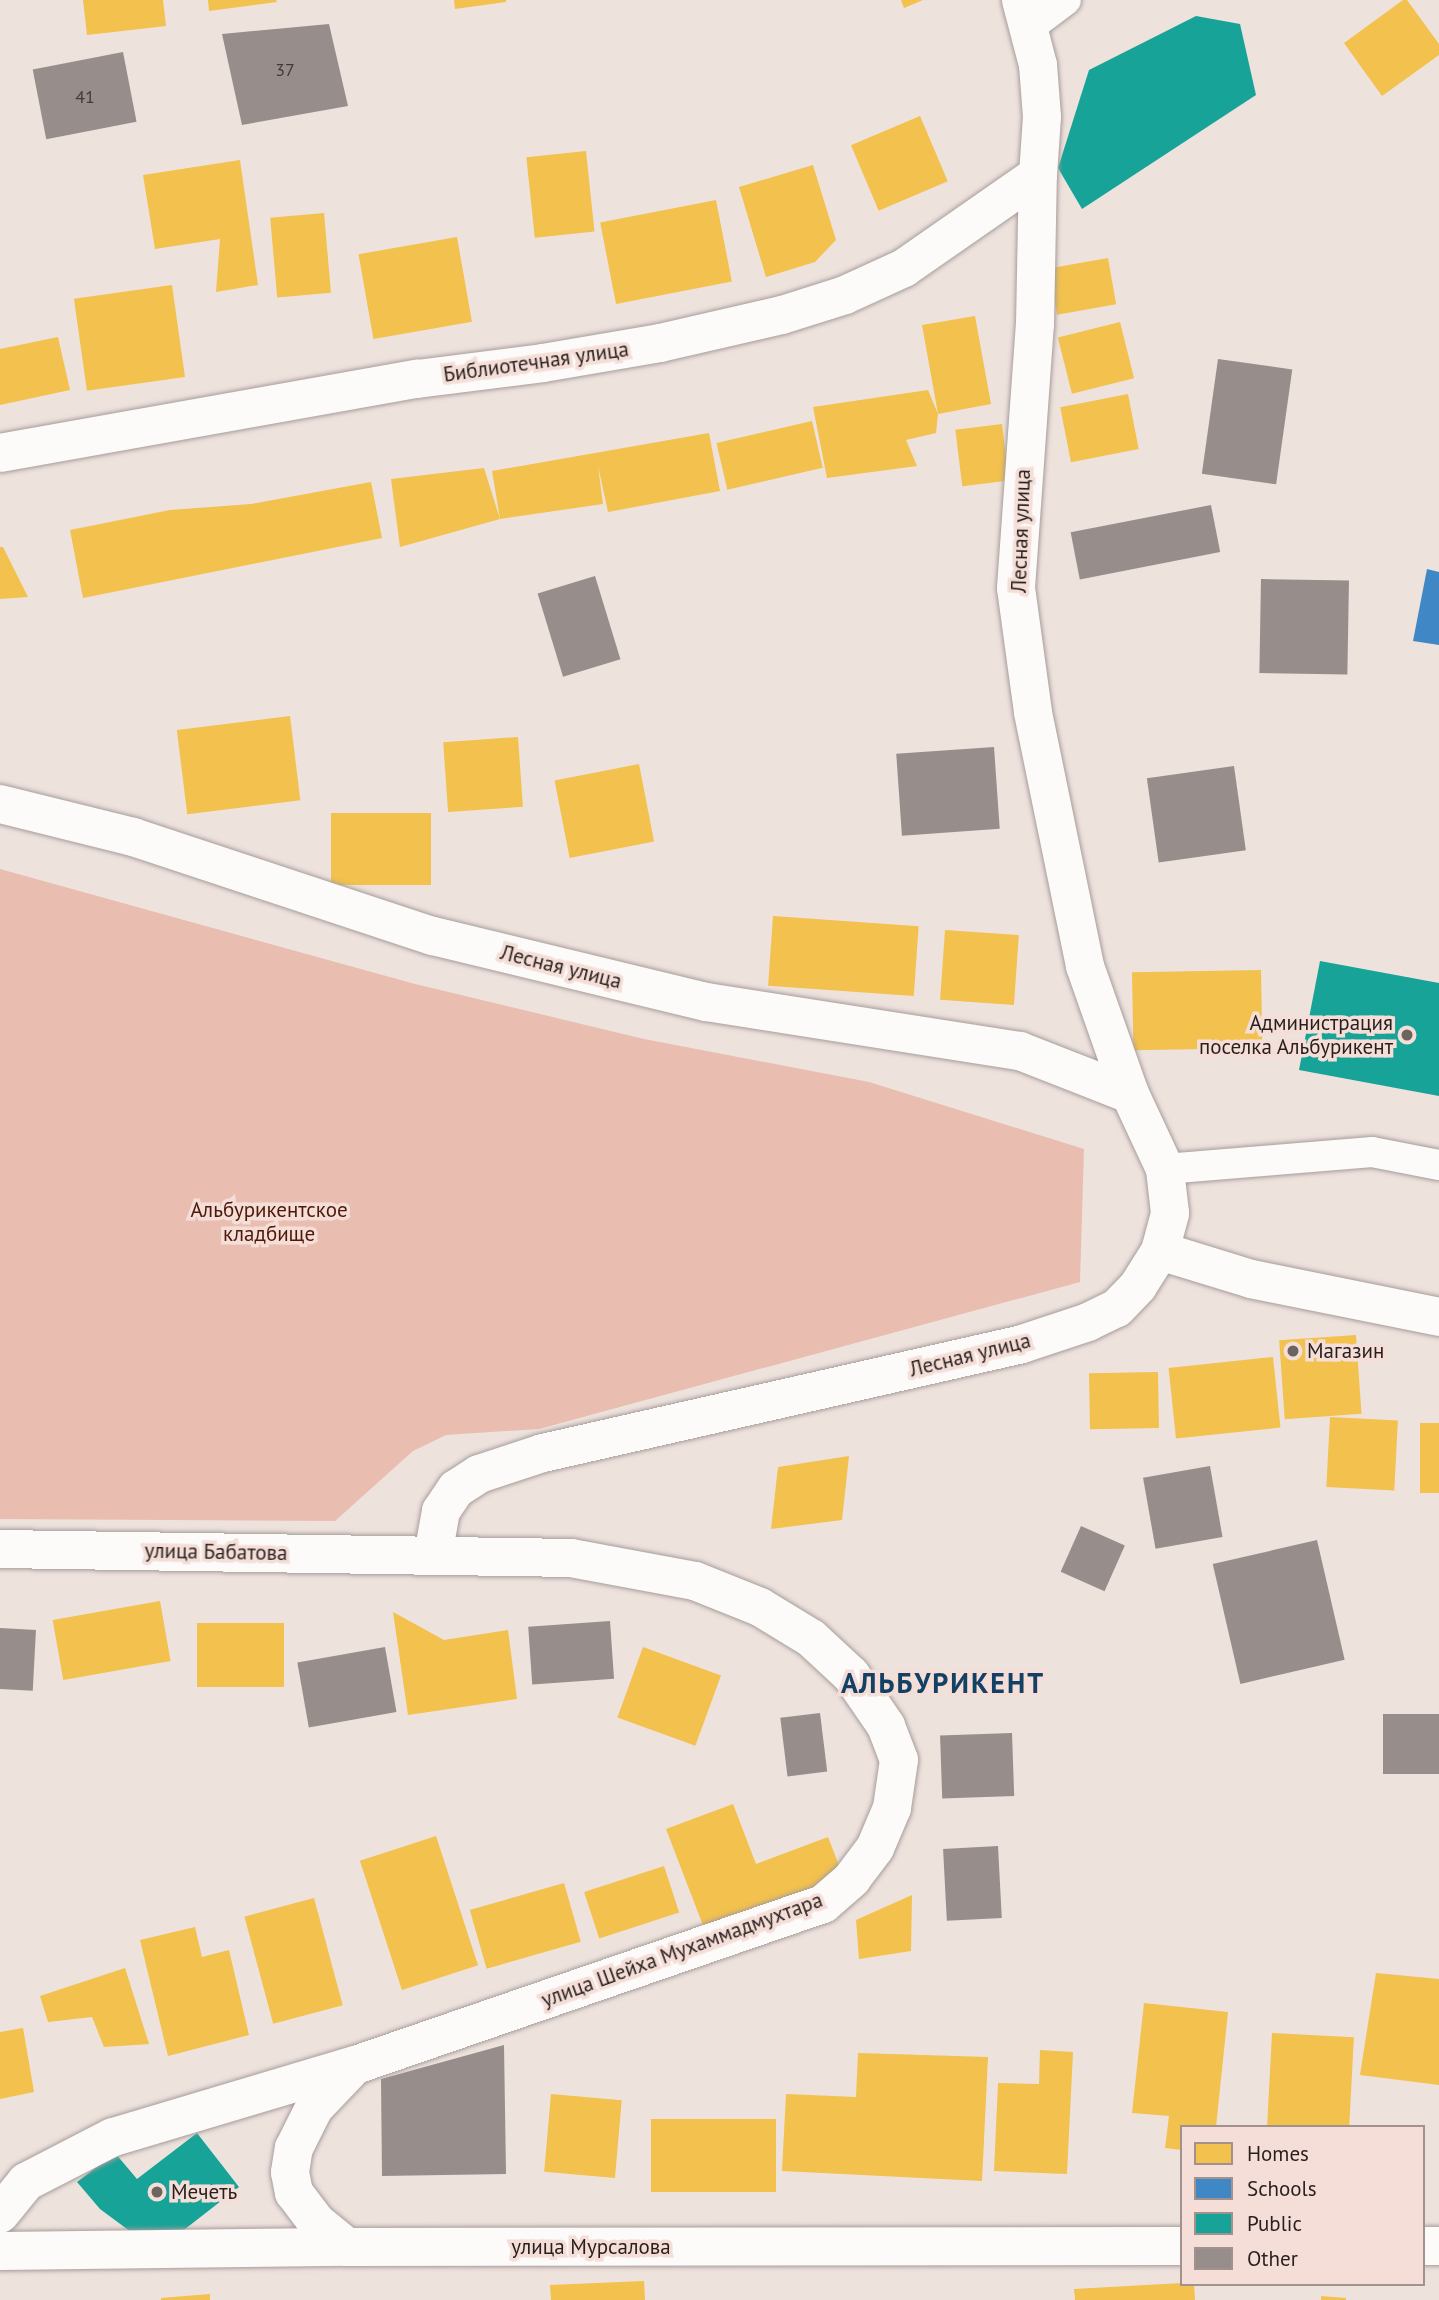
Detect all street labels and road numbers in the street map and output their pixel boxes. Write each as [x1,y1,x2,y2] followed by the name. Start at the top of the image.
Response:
[442,337,630,387] street label: Библиотечная улица
[1006,469,1036,593] street label: Лесная улица
[498,940,624,994] street label: Лесная улица
[907,1328,1033,1382] street label: Лесная улица
[144,1538,288,1566] street label: улица Бабатова
[538,1887,826,2013] street label: улица Шейха Мухаммадмухтара
[511,2234,671,2260] street label: улица Мурсалова

